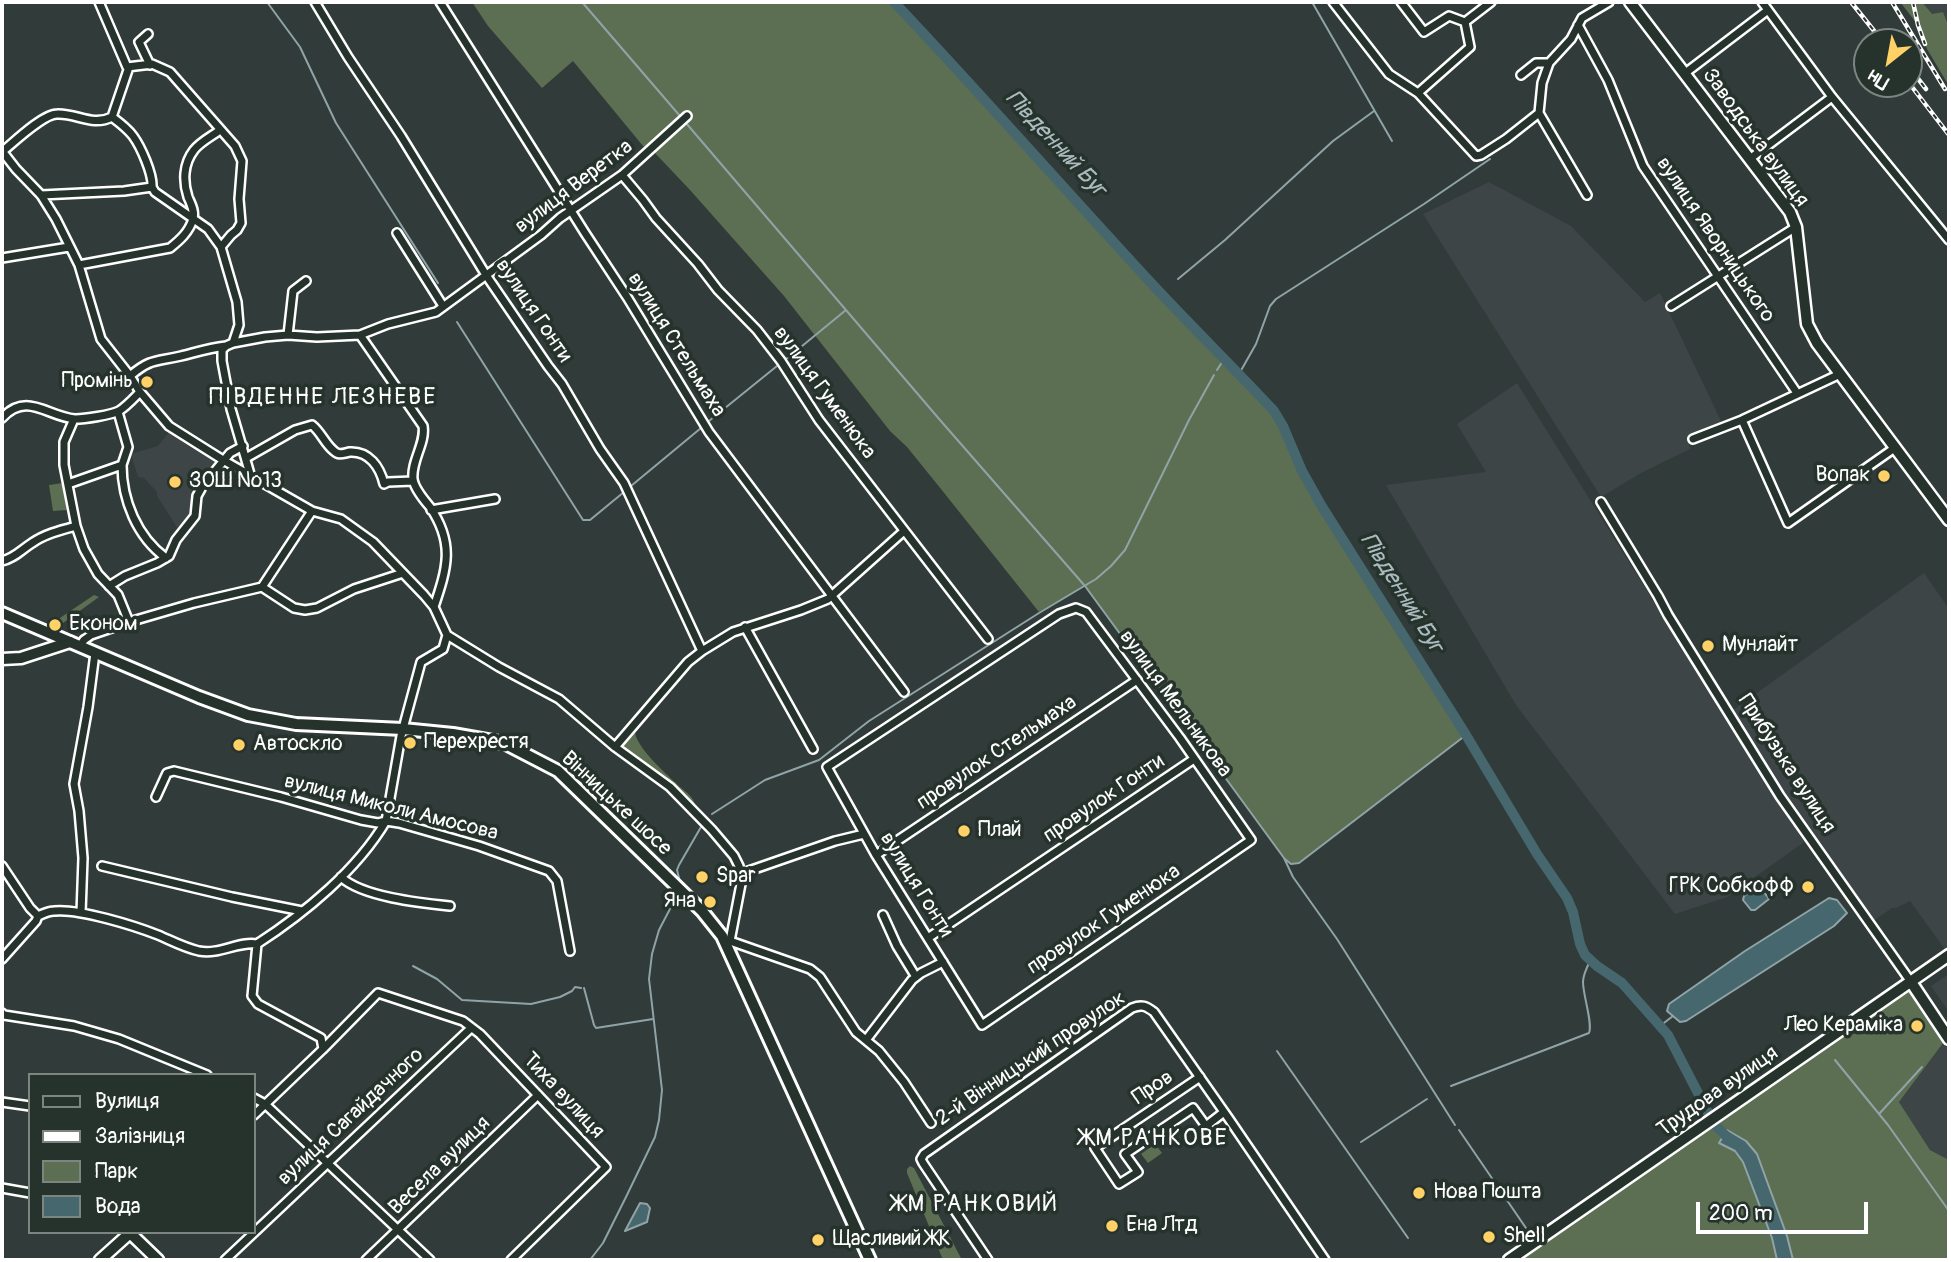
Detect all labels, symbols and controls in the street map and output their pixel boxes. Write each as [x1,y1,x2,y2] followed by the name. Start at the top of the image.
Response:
[1853,28,1923,98] north arrow
[1696,64,1814,212] street label: Заводська вулиця
[1863,64,1893,95] text: Пн
[999,85,1111,203] water label: Південний Буг
[510,135,638,239] street label: вулиця Веретка
[1650,152,1780,328] street label: вулиця Яворницького
[489,255,577,367] street label: вулиця Гонти
[621,268,731,422] street label: вулиця Стельмаха
[767,322,881,464] street label: вулиця Гуменюка
[61,369,133,395] place label: Промінь
[139,374,155,390] marker: Промінь
[211,384,435,412] district label: ПІВДЕННЕ ЛЕЗНЕВЕ
[1816,463,1870,489] place label: Вопак
[1876,468,1892,484] marker: Вопак
[189,469,282,495] place label: ЗОШ №13
[167,474,183,490] marker: ЗОШ №13
[1354,528,1448,658] water label: Південний Буг
[69,612,138,638] place label: Економ
[47,617,63,633] marker: Економ
[1113,626,1237,782] street label: вулиця Мельникова
[1722,633,1798,659] place label: Мунлайт
[1700,638,1716,654] marker: Мунлайт
[912,690,1082,816] street label: провулок Стельмаха
[1732,690,1840,838] street label: Прибузька вулиця
[424,730,529,756] place label: Перехрестя
[253,732,343,758] place label: Автоскло
[402,735,418,751] marker: Перехрестя
[231,737,247,753] marker: Автоскло
[556,746,676,862] street label: Вінницьке шосе
[1039,749,1169,849] street label: провулок Гонти
[281,769,501,847] street label: вулиця Миколи Амосова
[978,818,1021,844] place label: Плай
[956,823,972,839] marker: Плай
[874,828,958,942] street label: вулиця Гонти
[1023,859,1185,981] street label: провулок Гуменюка
[716,864,755,890] place label: Spar
[694,869,710,885] marker: Spar
[1669,874,1794,900] place label: ГРК Собкофф
[1800,879,1816,895] marker: ГРК Собкофф
[664,889,696,915] place label: Яна
[702,894,718,910] marker: Яна
[931,986,1131,1132] street label: 2-й Вінницький провулок
[1784,1013,1903,1039] place label: Лео Кераміка
[1909,1018,1925,1034] marker: Лео Кераміка
[1653,1041,1783,1143] street label: Трудова вулиця
[273,1043,429,1191] street label: вулиця Сагайдачного
[517,1048,609,1144] street label: Тиха вулиця
[1128,1065,1178,1111] street label: Пров
[28,1073,256,1234] legend
[95,1088,159,1115] text: Вулиця
[384,1111,496,1221] street label: Весела вулиця
[95,1123,185,1150] text: Залізниця
[1081,1125,1227,1153] district label: ЖМ РАНКОВЕ
[95,1158,138,1185] text: Парк
[1433,1180,1541,1206] place label: Нова Пошта
[1411,1185,1427,1201] marker: Нова Пошта
[1699,1188,1870,1232] scale bar
[893,1191,1057,1219] district label: ЖМ РАНКОВИЙ
[95,1193,141,1220] text: Вода
[1709,1200,1773,1227] text: 200 m
[1126,1213,1197,1239] place label: Ена Лтд
[1104,1218,1120,1234] marker: Ена Лтд
[1503,1224,1545,1250] place label: Shell
[832,1227,951,1253] place label: Щасливий ЖК
[1481,1229,1497,1245] marker: Shell
[810,1232,826,1248] marker: Щасливий ЖК

